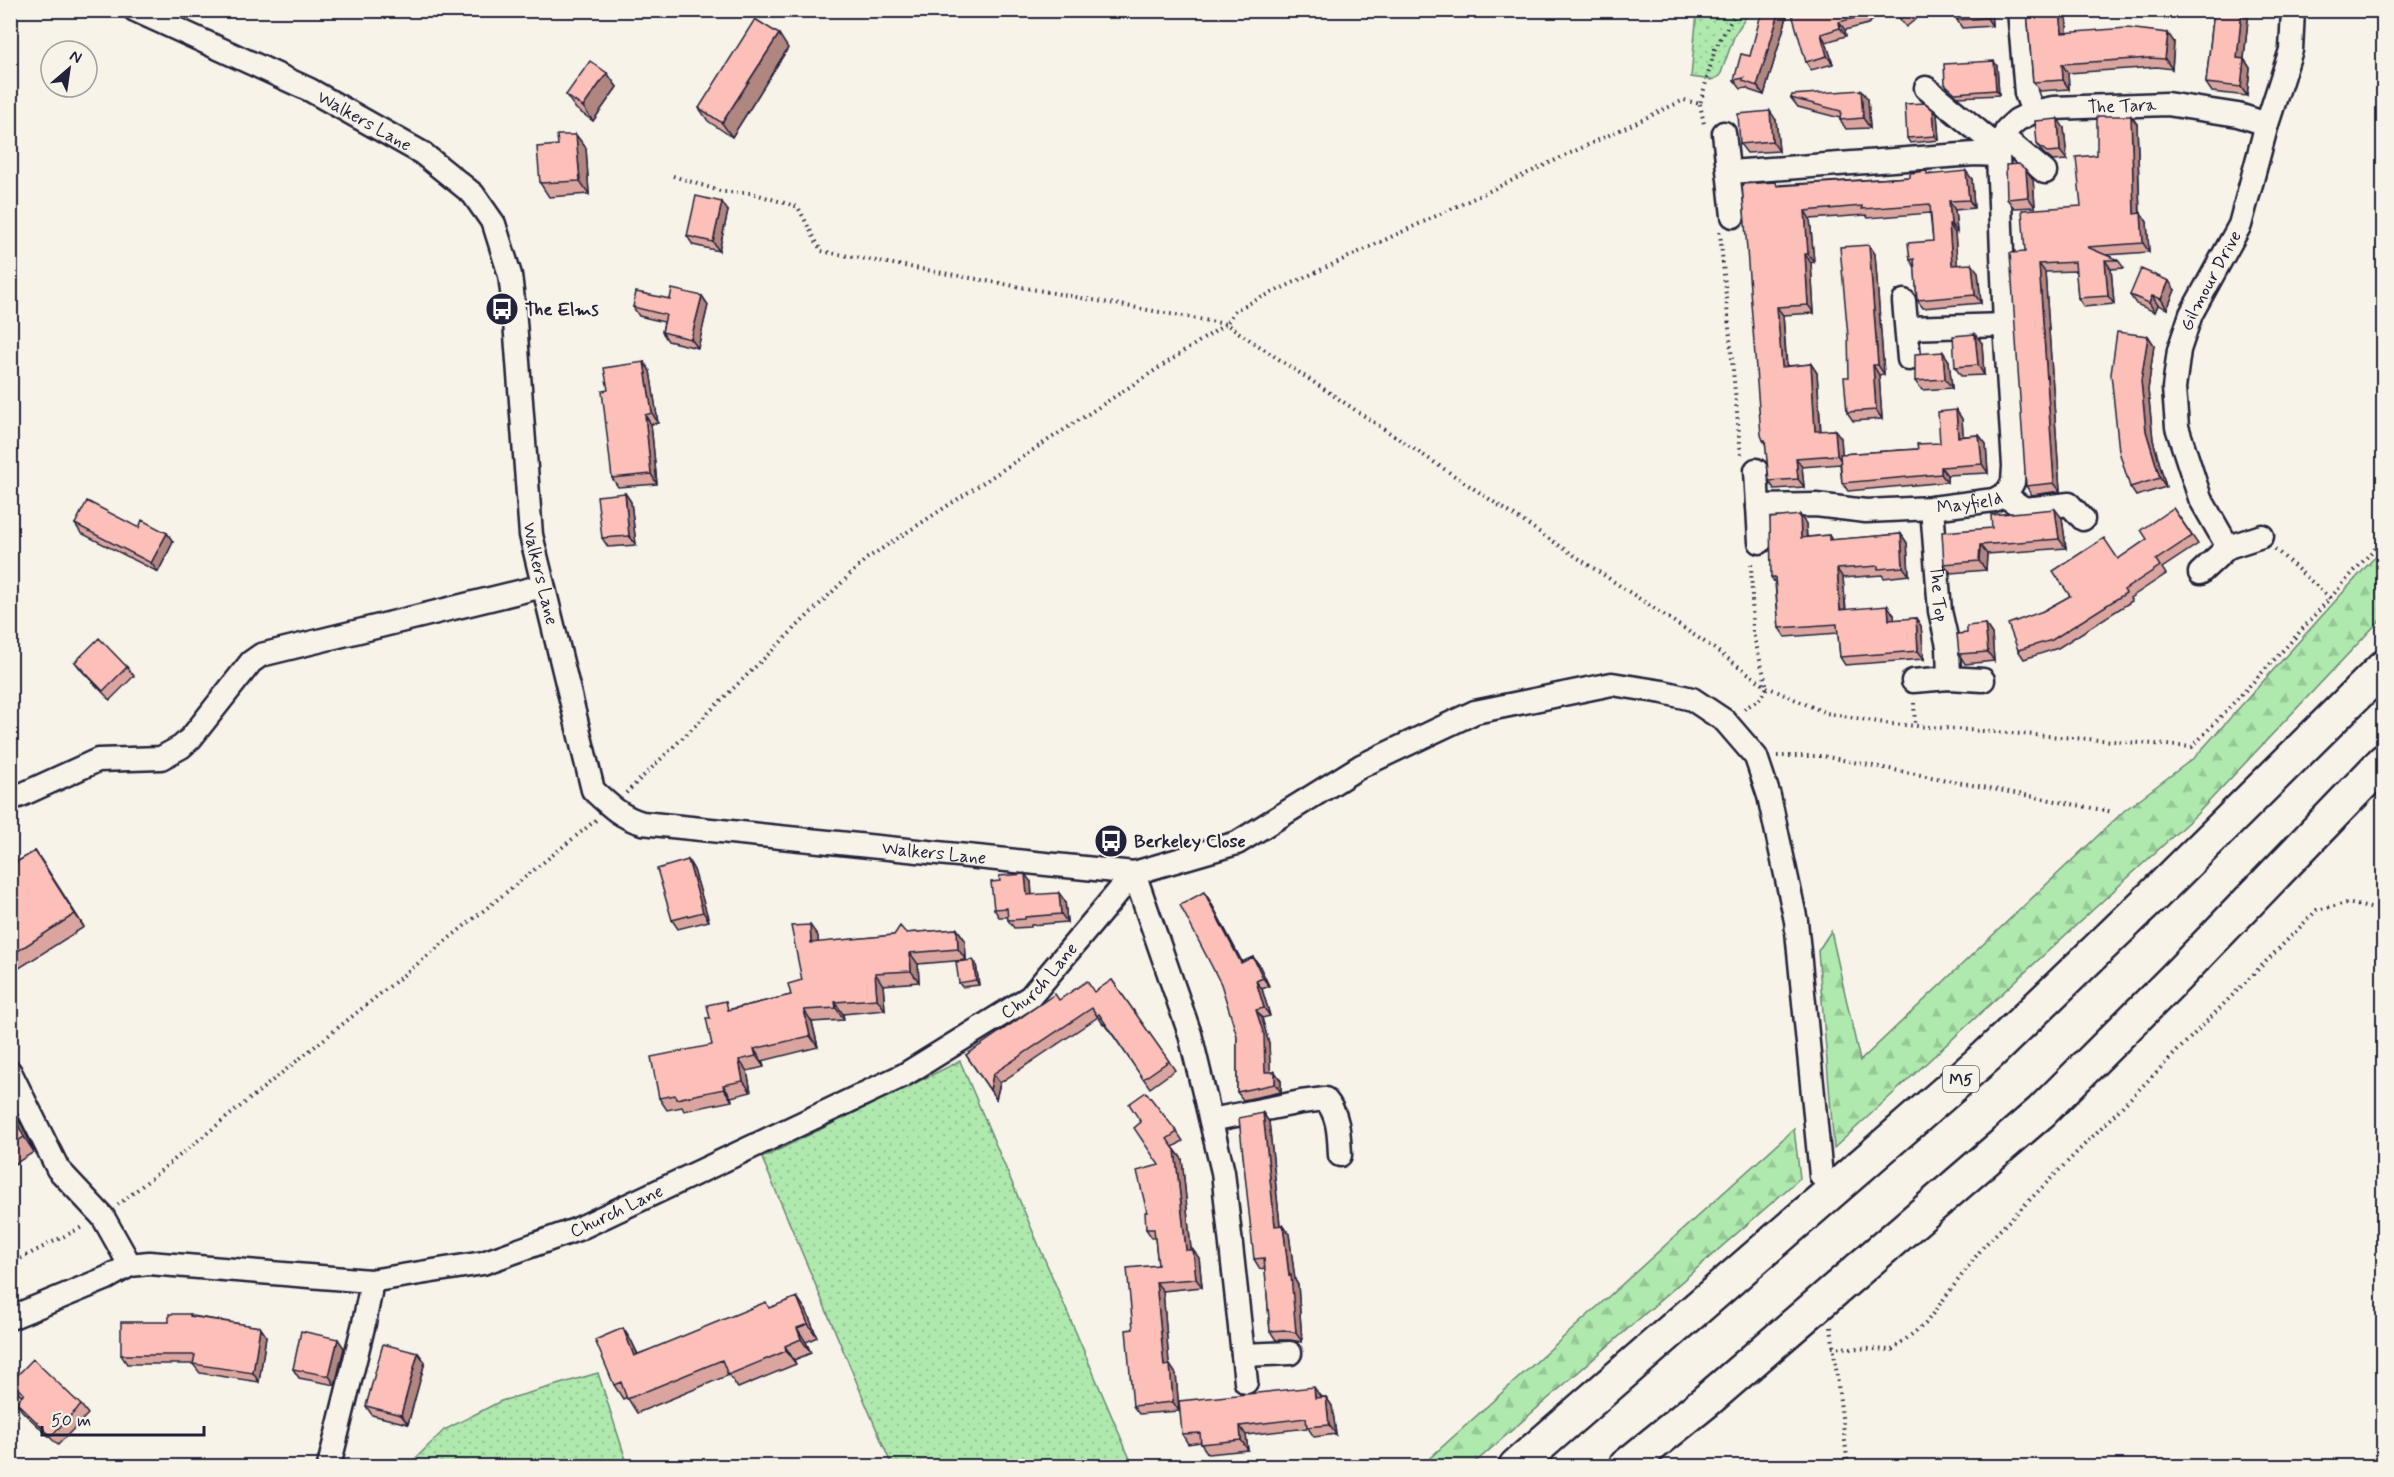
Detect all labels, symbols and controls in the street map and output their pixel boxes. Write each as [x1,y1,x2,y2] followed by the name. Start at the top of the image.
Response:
[39,39,99,99] north arrow
[66,45,85,69] text: N
[312,85,416,158] street label: Walkers Lane
[2087,93,2157,120] street label: The Tara
[2175,226,2248,334] street label: Gilmour Drive
[484,291,520,327] bus stop icon: The Elms
[525,298,599,322] place label: The Elms
[1935,487,2007,520] street label: Mayfield
[517,522,563,628] street label: Walkers Lane
[1923,565,1953,625] street label: The Top
[1093,823,1129,859] bus stop icon: Berkeley Close
[1134,830,1246,854] place label: Berkeley Close
[881,836,987,871] street label: Walkers Lane
[997,938,1084,1025] street label: Church Lane
[1943,1066,1979,1092] road number: M5
[567,1179,667,1244] street label: Church Lane
[42,1399,204,1437] scale bar
[51,1409,91,1433] text: 50 m

